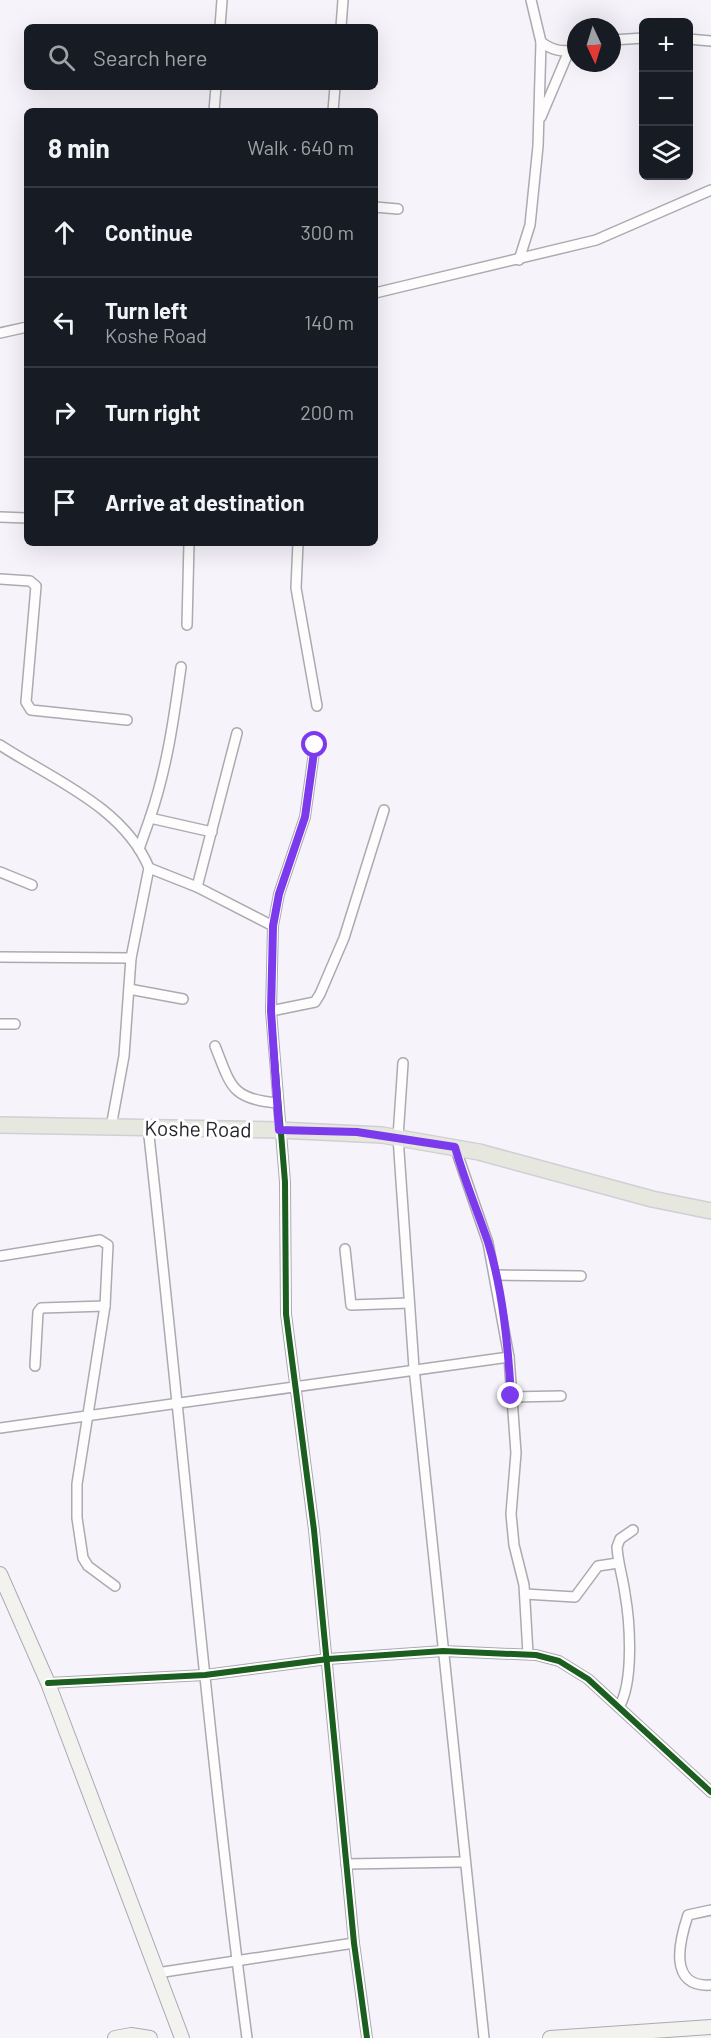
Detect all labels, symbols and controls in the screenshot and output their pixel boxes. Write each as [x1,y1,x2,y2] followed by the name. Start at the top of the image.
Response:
[567,18,621,72] north arrow
[639,18,693,180] map controls
[639,18,693,72] button: +
[24,24,378,90] search box
[45,41,78,74] icon: search
[93,44,207,70] text: Search here
[639,72,693,126] button: −
[639,126,693,180] button: layers
[48,132,110,163] text: 8 min
[247,135,354,159] text: Walk · 640 m
[48,216,81,249] icon: ahead
[105,219,193,245] text: Continue
[301,220,354,244] text: 300 m
[105,297,188,323] text: Turn left
[48,306,81,339] icon: left
[304,310,354,334] text: 140 m
[105,323,207,347] text: Koshe Road
[48,396,81,429] icon: right
[105,399,200,425] text: Turn right
[300,400,354,424] text: 200 m
[48,486,81,519] icon: arrive
[105,489,304,515] text: Arrive at destination
[301,731,327,757] route start
[144,1115,252,1141] street label: Koshe Road
[497,1382,523,1408] route end

